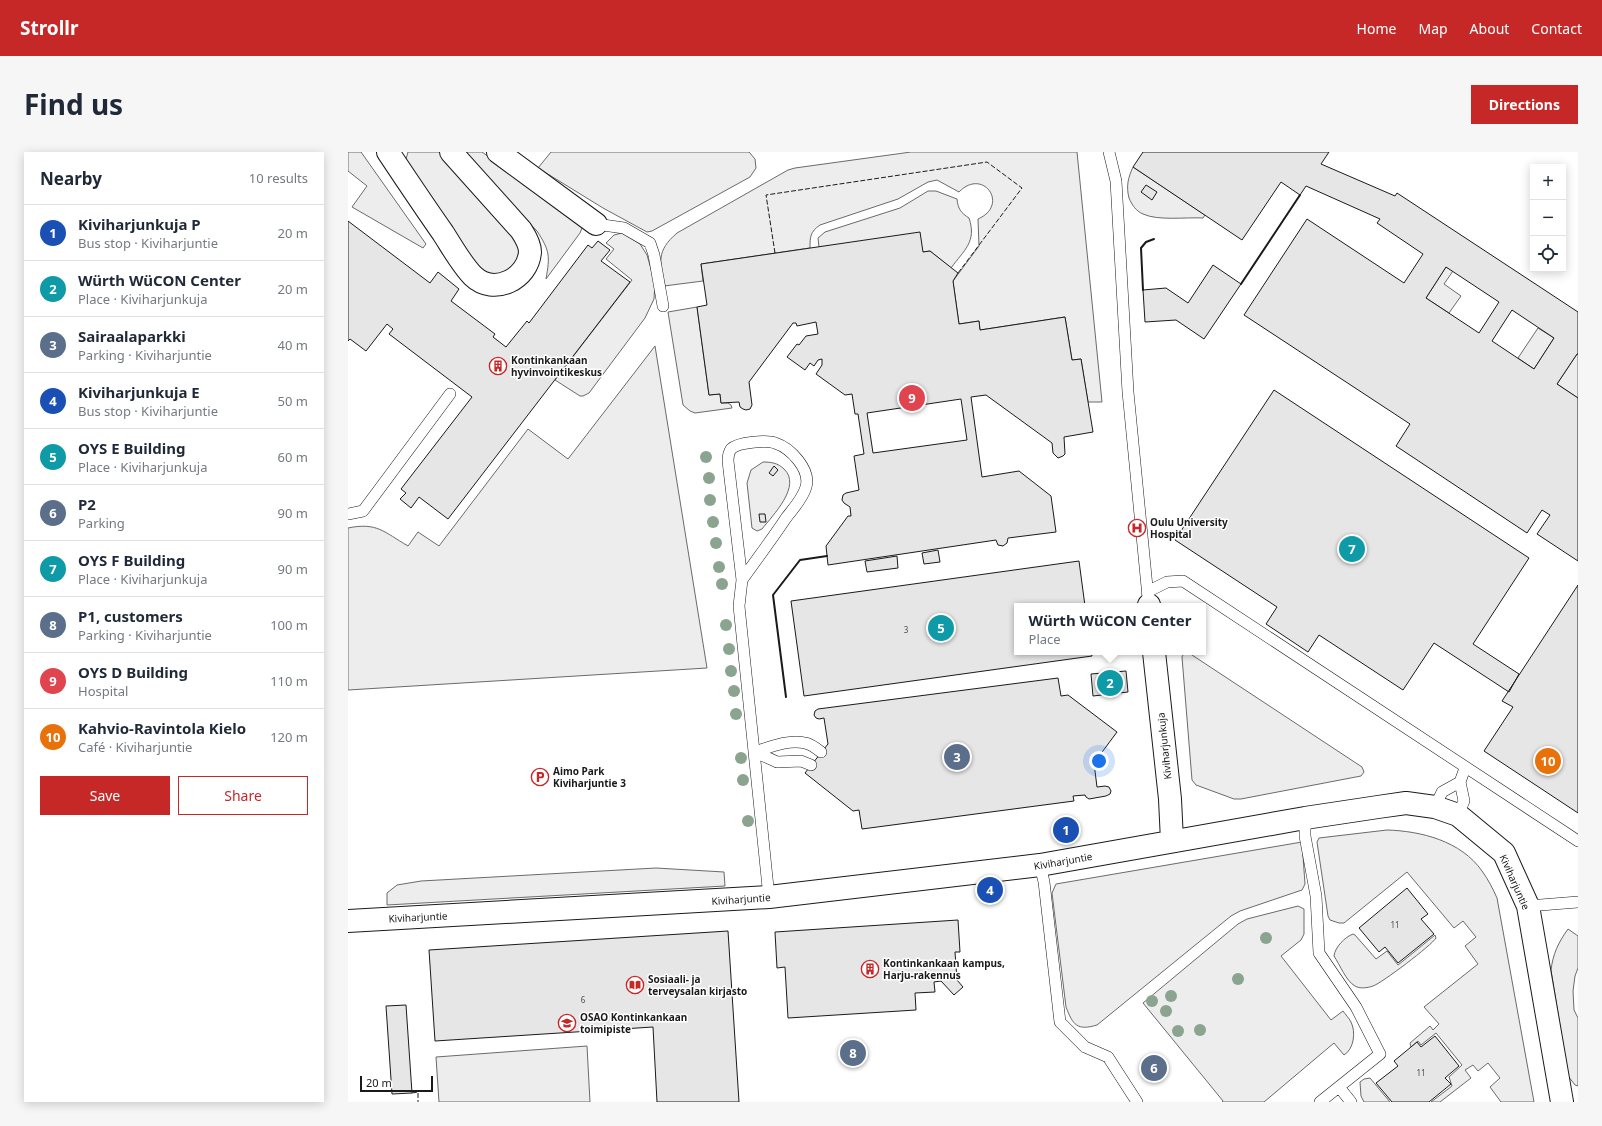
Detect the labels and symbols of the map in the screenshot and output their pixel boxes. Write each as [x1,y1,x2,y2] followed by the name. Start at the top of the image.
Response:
[511,353,602,379] place label: Kontinkankaan hyvinvointikeskus
[488,356,508,376] building icon: Kontinkankaan hyvinvointikeskus
[899,383,925,413] pin: 9
[1150,515,1228,541] place label: Oulu University Hospital
[1127,518,1147,538] hospital icon: Oulu University Hospital
[1339,534,1365,564] pin: 7
[928,613,954,643] pin: 5
[904,624,909,635] house number: 3
[1097,668,1123,698] pin: 2
[1154,712,1174,780] street label: Kiviharjunkuja
[944,742,970,772] pin: 3
[1535,746,1561,776] pin: 10
[1089,751,1109,771] your location
[553,764,626,790] place label: Aimo Park Kiviharjuntie 3
[530,767,550,787] parking icon: Aimo Park Kiviharjuntie 3
[1053,815,1079,845] pin: 1
[1033,849,1094,873] street label: Kiviharjuntie
[1497,852,1534,912] street label: Kiviharjuntie
[977,875,1003,905] pin: 4
[711,890,771,908] street label: Kiviharjuntie
[388,908,448,926] street label: Kiviharjuntie
[1390,919,1400,930] house number: 11
[883,956,1005,982] place label: Kontinkankaan kampus, Harju-rakennus
[860,959,880,979] building icon: Kontinkankaan kampus, Harju-rakennus
[648,972,747,998] place label: Sosiaali- ja terveysalan kirjasto
[625,975,645,995] library icon: Sosiaali- ja terveysalan kirjasto
[581,994,586,1005] house number: 6
[580,1010,687,1036] place label: OSAO Kontinkankaan toimipiste
[557,1013,577,1033] school or university icon: OSAO Kontinkankaan toimipiste
[840,1038,866,1068] pin: 8
[1141,1053,1167,1083] pin: 6
[1416,1067,1426,1078] house number: 11
[360,1074,433,1093] scale bar

